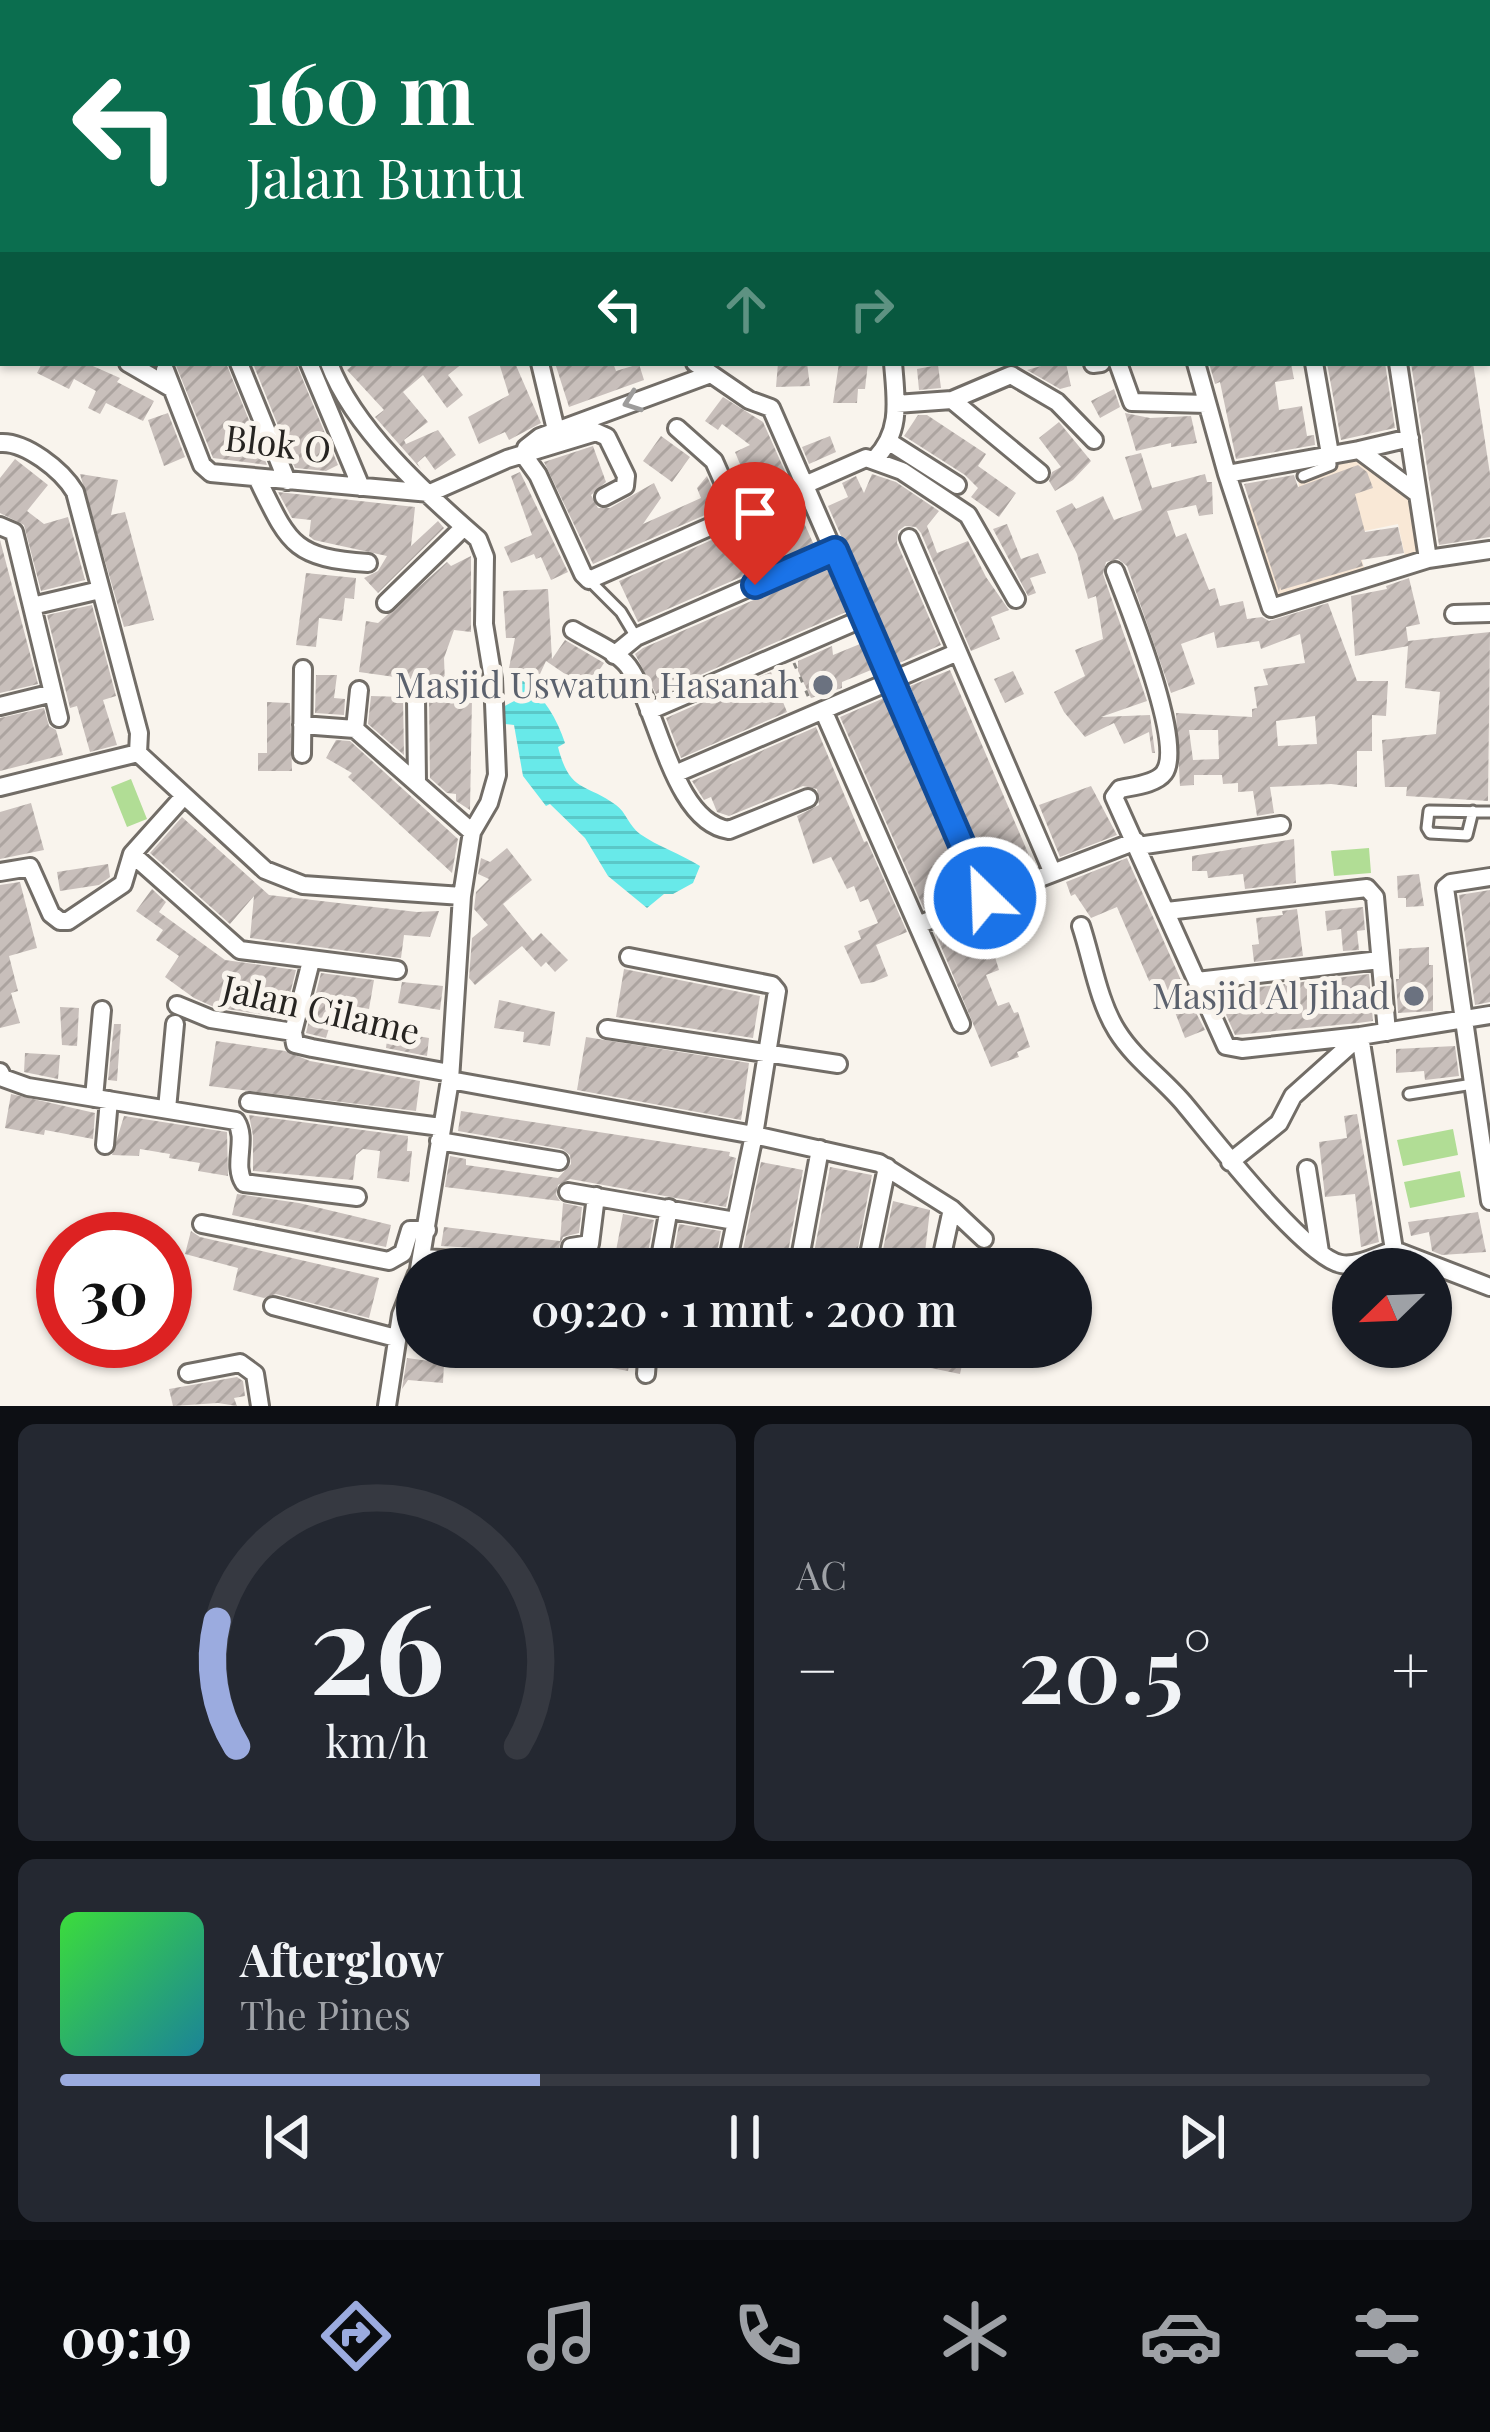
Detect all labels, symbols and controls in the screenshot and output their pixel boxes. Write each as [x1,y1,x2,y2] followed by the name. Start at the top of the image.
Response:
[246,34,475,146] text: 160 m
[48,48,204,204] icon: left
[246,141,525,213] text: Jalan Buntu
[587,276,653,342] icon: left
[713,276,779,342] icon: ahead
[839,276,905,342] icon: right
[623,388,644,412] one-way arrow
[223,412,334,472] street label: Blok O
[704,462,806,585] pin
[722,480,788,546] icon: arrive
[395,659,799,707] place label: Masjid Uswatun Hasanah
[810,672,836,698] marker: Masjid Uswatun Hasanah
[922,835,1048,961] position arrow
[217,962,425,1054] street label: Jalan Cilame
[1152,970,1390,1018] place label: Masjid Al Jihad
[1401,983,1427,1009] marker: Masjid Al Jihad
[36,1212,192,1368] speed limit sign: 30
[1332,1248,1452,1368] north arrow
[1332,1248,1452,1368] map controls
[531,1278,957,1338] text: 09:20 · 1 mnt · 200 m
[796,1548,847,1600] text: AC
[309,1560,445,1726] text: 26
[1018,1607,1212,1727] text: 20.5°
[796,1624,839,1712] text: −
[1391,1624,1430,1712] text: +
[326,1711,428,1768] text: km/h
[240,1928,444,1988] text: Afterglow
[240,1988,411,2040] text: The Pines
[255,2104,321,2170] icon: previous
[712,2104,778,2170] icon: pause
[1169,2104,1235,2170] icon: next
[314,2294,398,2378] icon: directions
[520,2294,604,2378] icon: music
[726,2294,810,2378] icon: phone
[933,2294,1017,2378] icon: climate
[1139,2294,1223,2378] icon: car
[1345,2294,1429,2378] icon: filters
[61,2300,192,2372] text: 09:19

